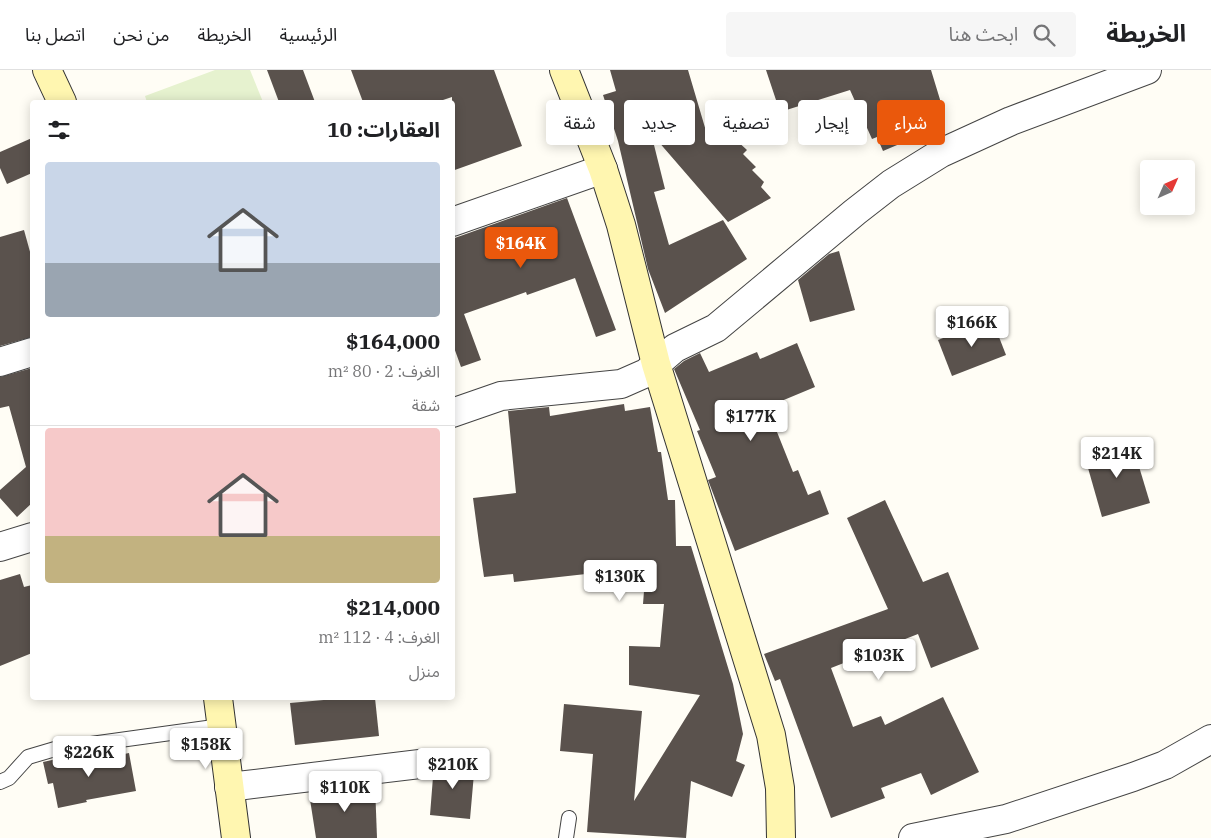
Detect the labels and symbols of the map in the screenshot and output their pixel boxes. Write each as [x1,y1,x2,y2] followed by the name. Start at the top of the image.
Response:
[1140,160,1195,215] north arrow
[486,226,556,269] pin: $164K
[937,306,1007,348] pin: $166K
[716,400,786,442] pin: $177K
[1082,436,1152,479] pin: $214K
[585,560,655,602] pin: $130K
[844,638,914,681] pin: $103K
[171,728,241,770] pin: $158K
[54,736,124,778] pin: $226K
[418,748,488,790] pin: $210K
[310,770,380,813] pin: $110K

